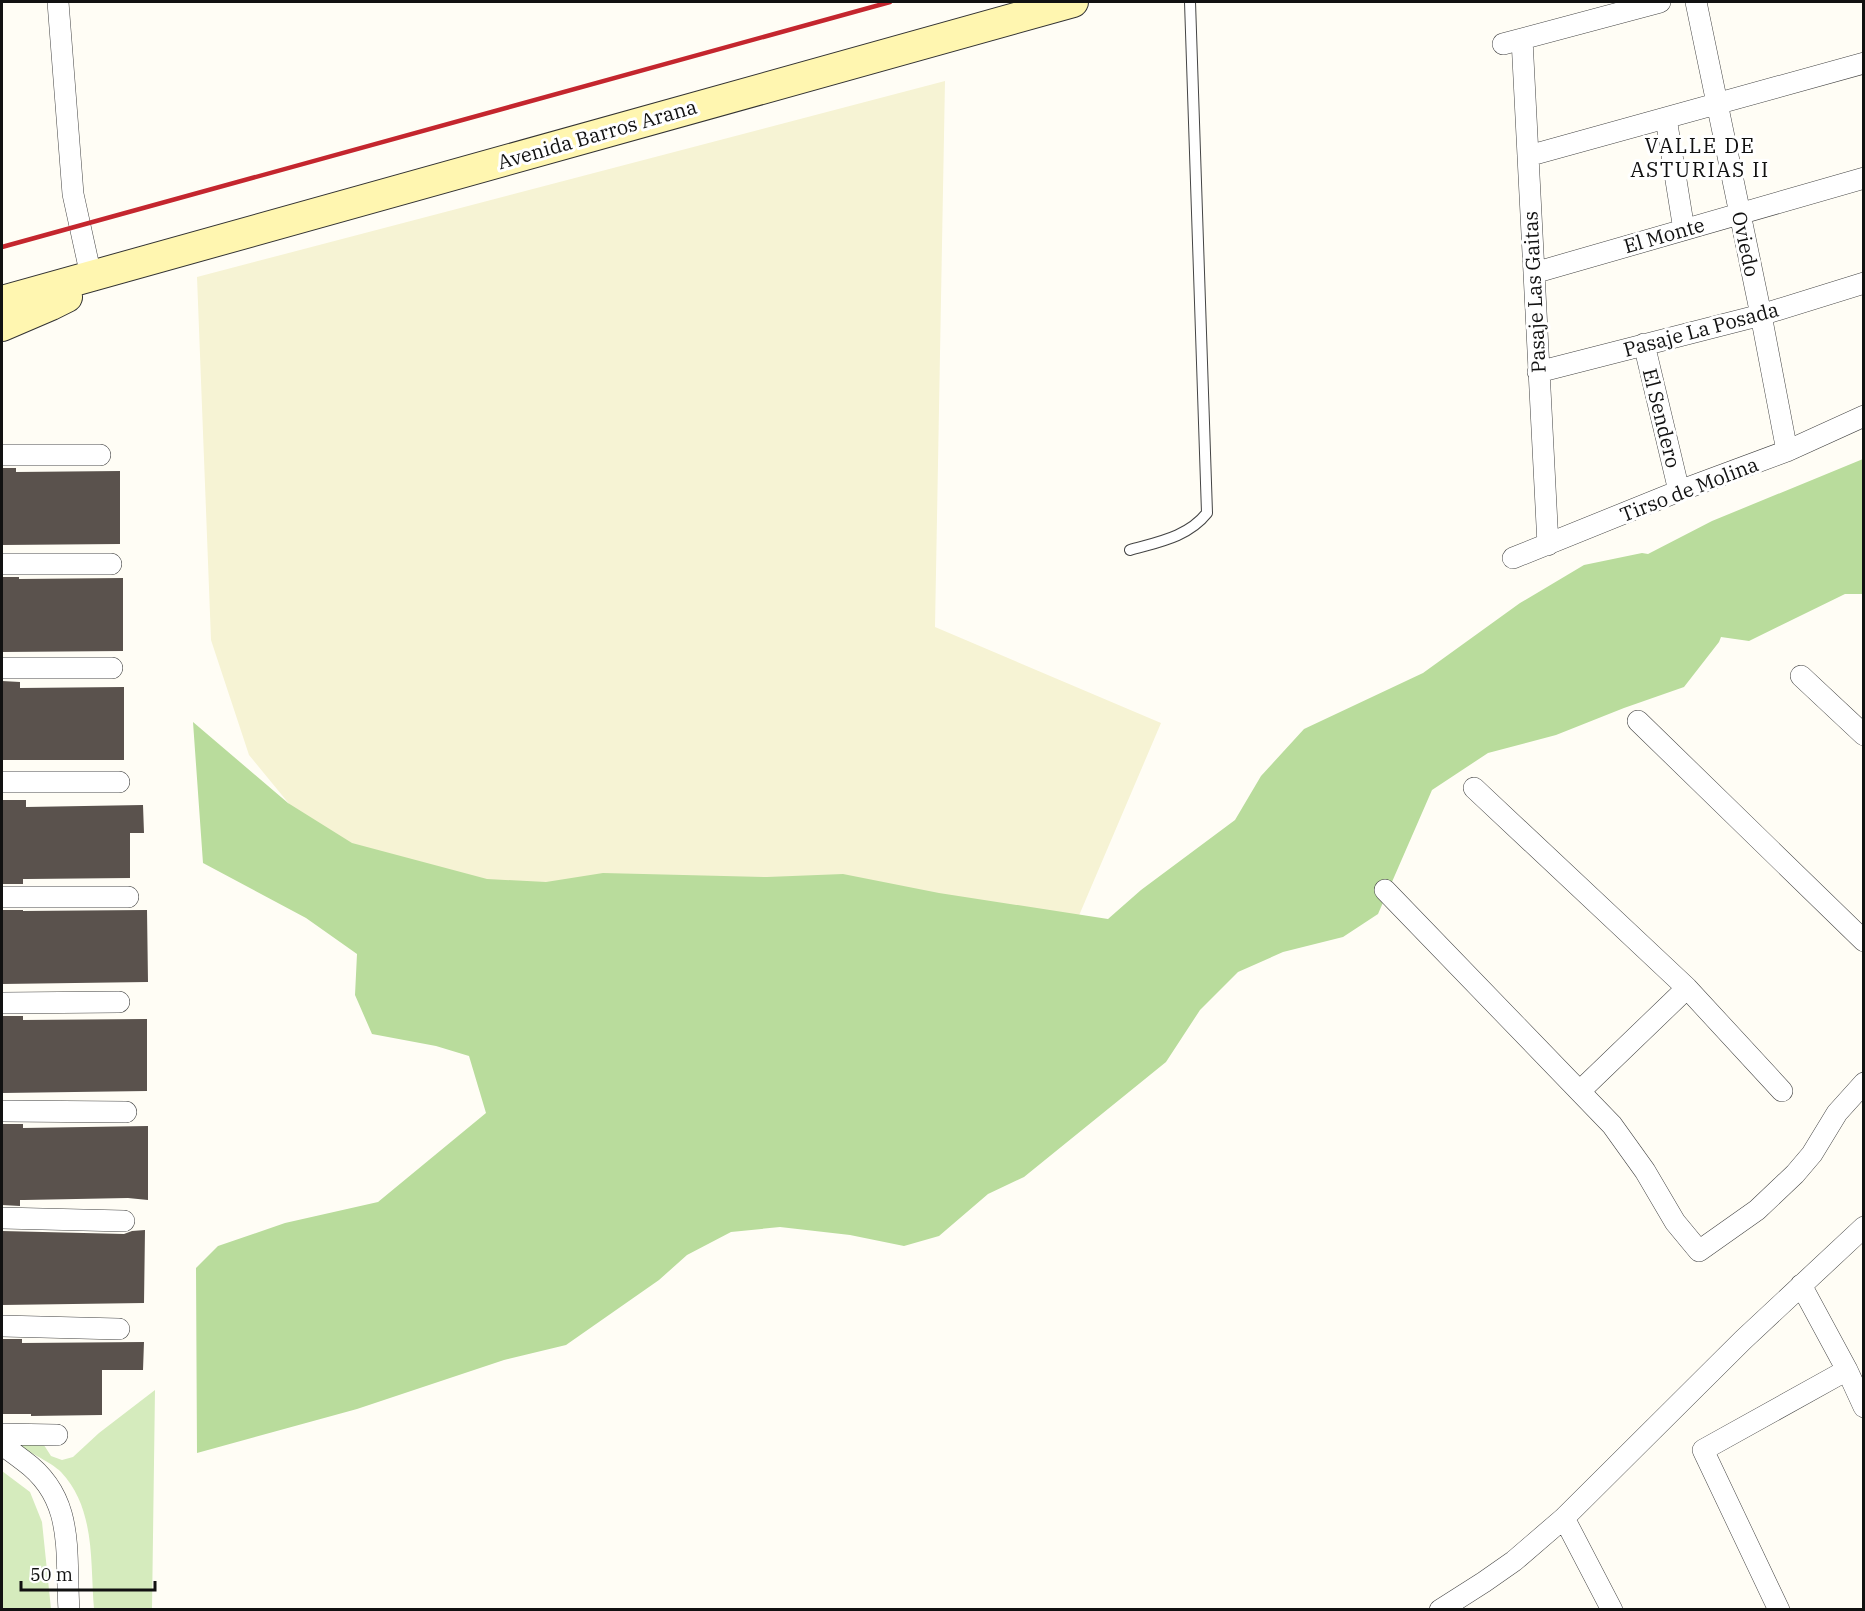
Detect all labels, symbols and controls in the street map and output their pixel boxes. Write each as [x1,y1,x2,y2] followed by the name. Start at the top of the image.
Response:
[494,93,700,175] street label: Avenida Barros Arana
[1630,131,1770,183] district label: VALLE DE ASTURIAS II
[1726,209,1766,279] street label: Oviedo
[1516,210,1552,374] street label: Pasaje Las Gaitas
[1621,211,1707,259] street label: El Monte
[1620,295,1782,363] street label: Pasaje La Posada
[1637,365,1687,471] street label: El Sendero
[1616,450,1762,528] street label: Tirso de Molina
[21,1554,154,1592] scale bar
[30,1563,73,1586] text: 50 m

